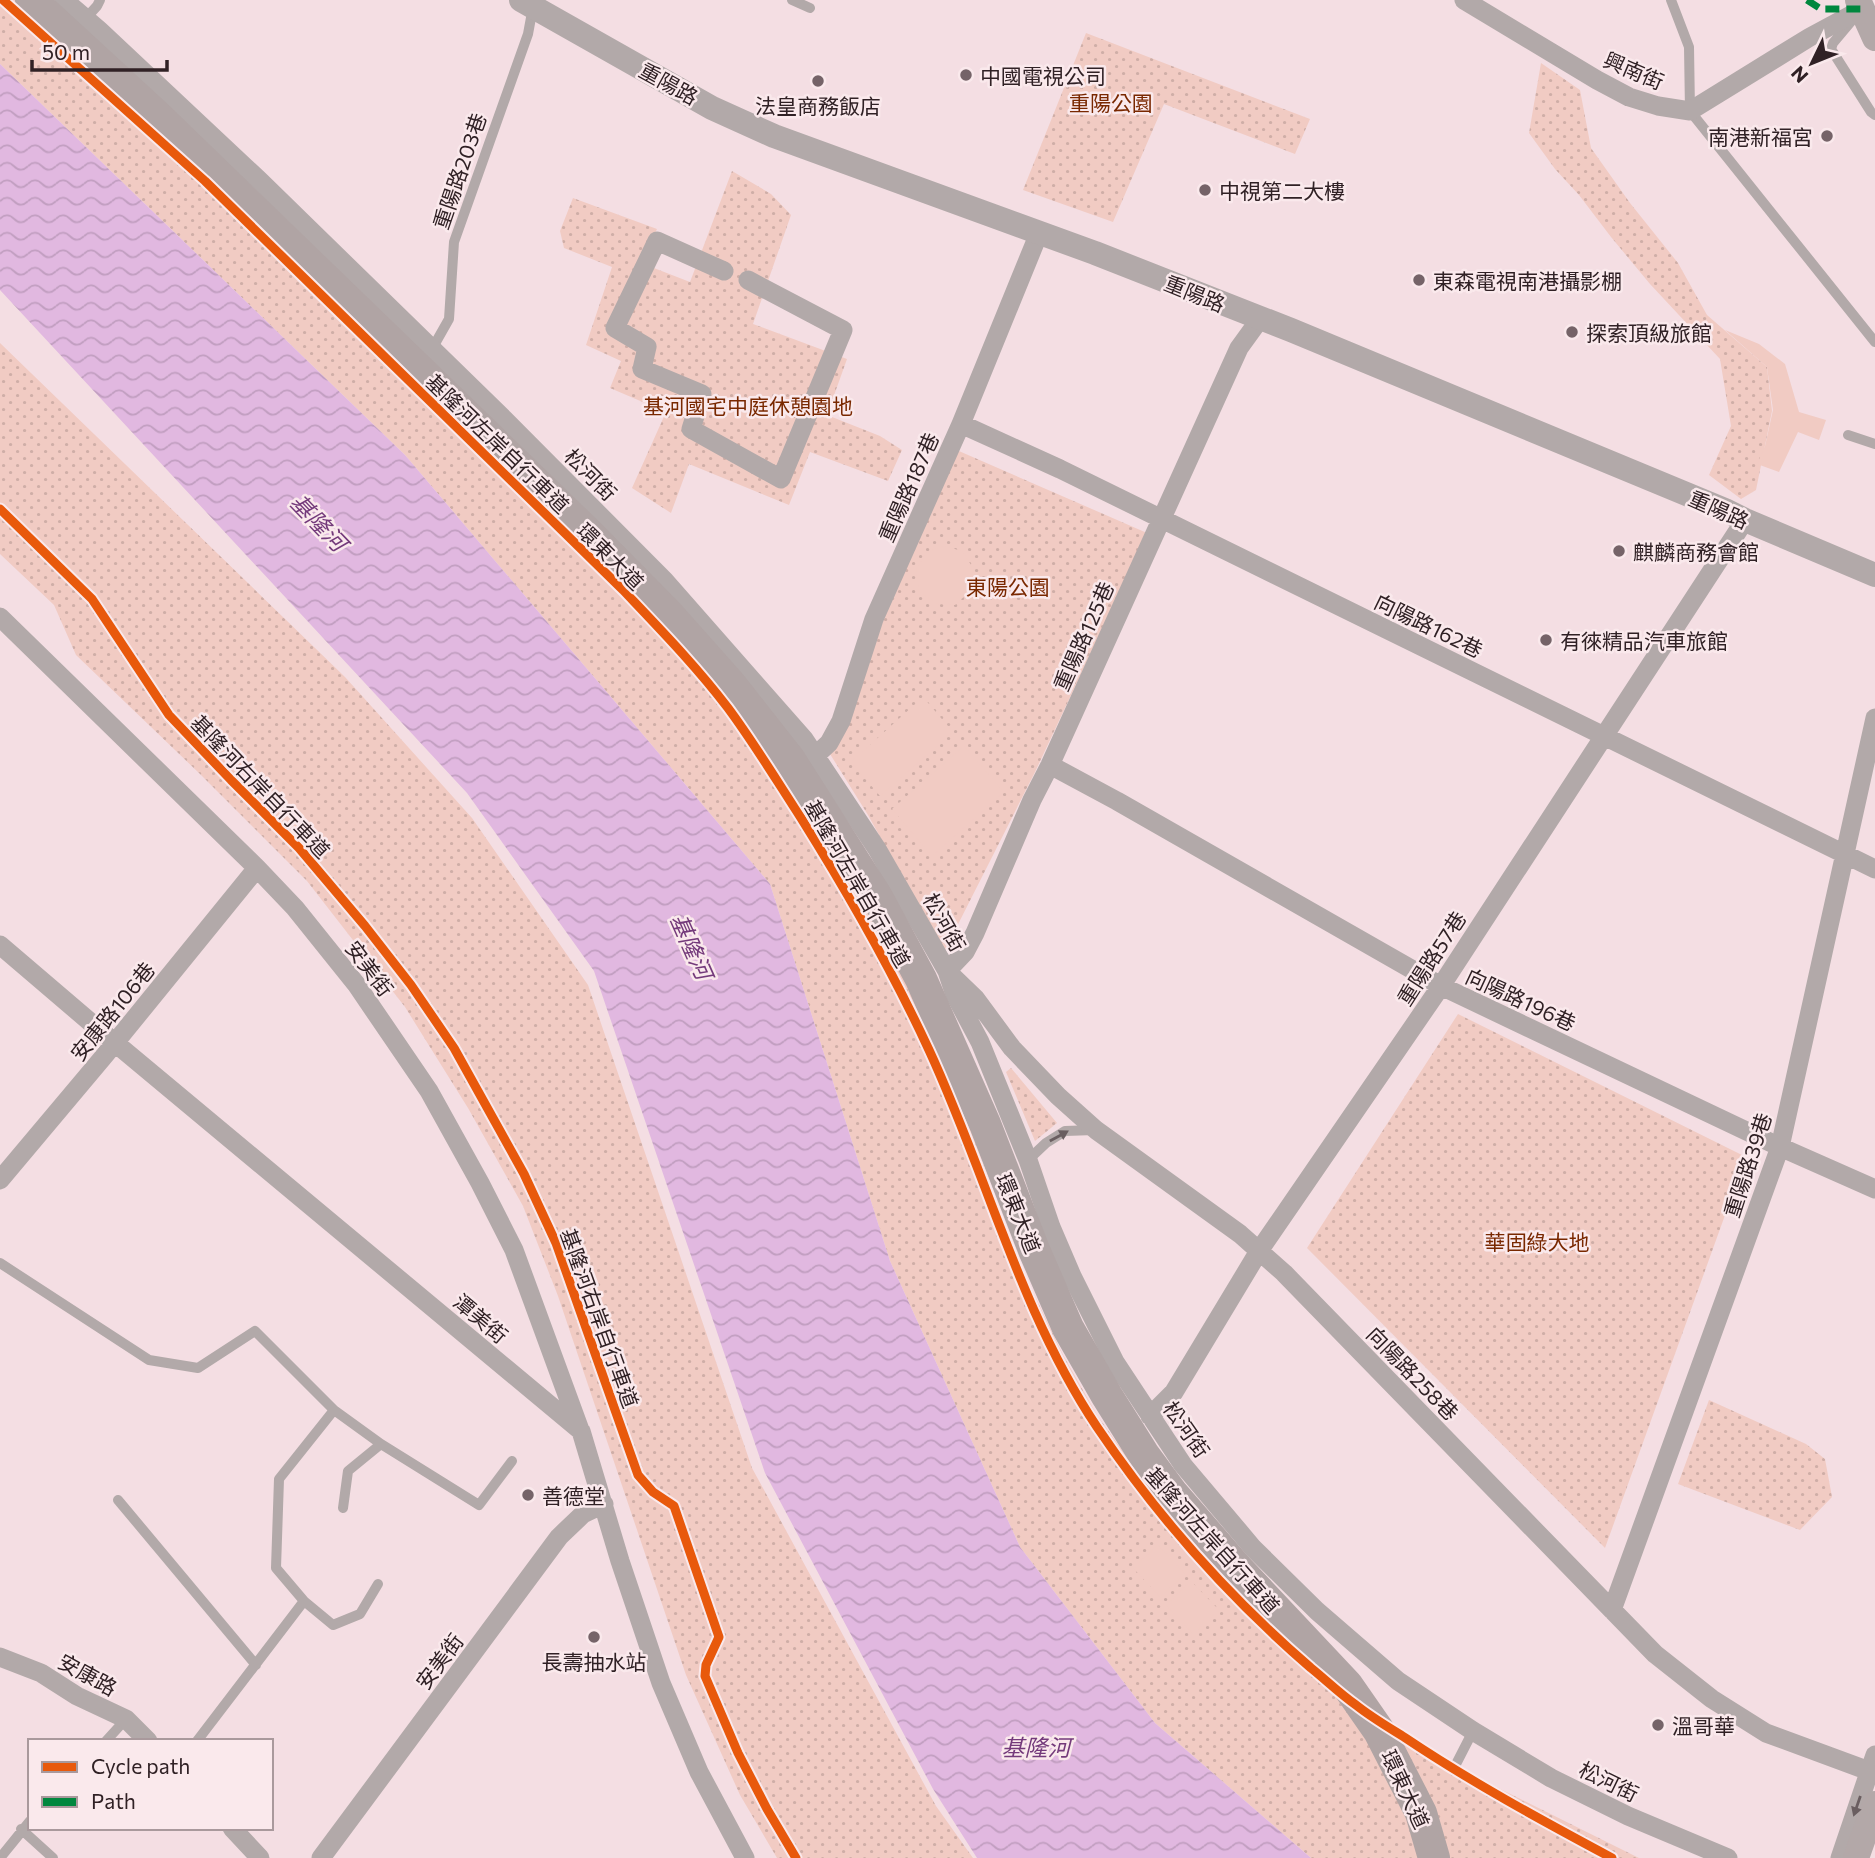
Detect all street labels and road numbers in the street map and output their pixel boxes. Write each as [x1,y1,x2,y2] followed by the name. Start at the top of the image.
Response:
[1600,46,1668,94] street label: 興南街
[635,57,703,109] street label: 重陽路
[427,110,491,232] street label: 重陽路203巷
[1161,270,1229,316] street label: 重陽路
[421,368,575,518] street label: 基隆河左岸自行車道
[873,429,943,545] street label: 重陽路187巷
[560,443,622,505] street label: 松河街
[1685,485,1753,533] street label: 重陽路
[572,517,650,595] street label: 環東大道
[1048,578,1118,694] street label: 重陽路125巷
[1371,588,1487,662] street label: 向陽路162巷
[186,709,336,863] street label: 基隆河右岸自行車道
[800,795,916,971] street label: 基隆河左岸自行車道
[919,888,971,956] street label: 松河街
[1391,906,1471,1010] street label: 重陽路57巷
[341,935,399,1001] street label: 安美街
[65,957,159,1065] street label: 安康路106巷
[1462,963,1580,1035] street label: 向陽路196巷
[1718,1109,1776,1221] street label: 重陽路39巷
[992,1169,1046,1257] street label: 環東大道
[556,1225,644,1411] street label: 基隆河右岸自行車道
[449,1288,513,1348] street label: 潭美街
[1362,1321,1464,1425] street label: 向陽路258巷
[1159,1396,1215,1462] street label: 松河街
[1140,1461,1286,1619] street label: 基隆河左岸自行車道
[410,1628,468,1694] street label: 安美街
[54,1648,122,1700] street label: 安康路
[1377,1746,1435,1832] street label: 環東大道
[1575,1756,1643,1806] street label: 松河街

